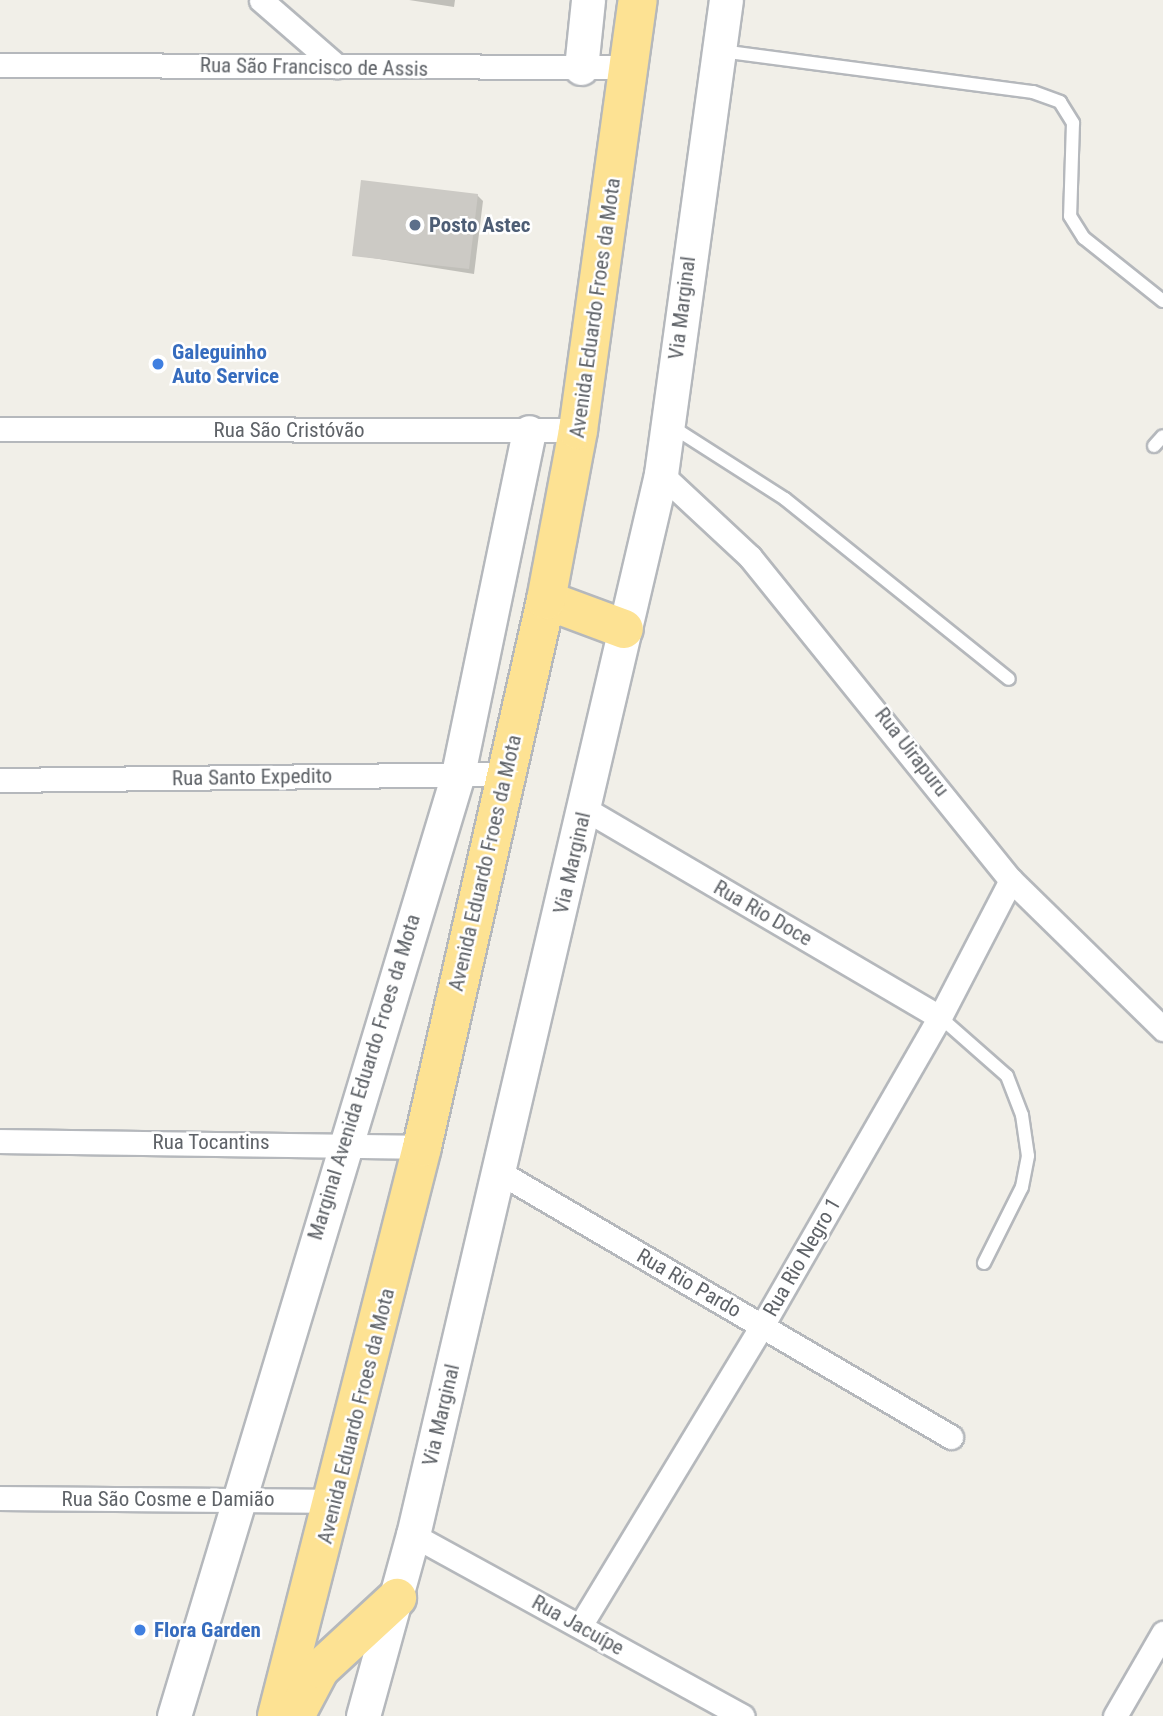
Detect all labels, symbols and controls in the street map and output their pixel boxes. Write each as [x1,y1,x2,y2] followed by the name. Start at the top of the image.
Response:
[200,52,428,82] street label: Rua São Francisco de Assis
[564,176,626,440] street label: Avenida Eduardo Froes da Mota
[429,212,530,238] place label: Posto Astec
[407,217,423,233] marker: Posto Astec
[663,255,701,361] street label: Via Marginal
[172,339,279,389] place label: Galeguinho Auto Service
[150,356,166,372] marker: Galeguinho Auto Service
[213,417,365,443] street label: Rua São Cristóvão
[869,703,955,801] street label: Rua Uirapuru
[443,732,527,994] street label: Avenida Eduardo Froes da Mota
[172,763,332,791] street label: Rua Santo Expedito
[548,810,596,916] street label: Via Marginal
[709,875,817,951] street label: Rua Rio Doce
[302,911,426,1243] street label: Marginal Avenida Eduardo Froes da Mota
[152,1129,270,1155] street label: Rua Tocantins
[758,1193,846,1321] street label: Rua Rio Negro 1
[632,1243,746,1323] street label: Rua Rio Pardo
[312,1286,400,1546] street label: Avenida Eduardo Froes da Mota
[417,1362,465,1468] street label: Via Marginal
[62,1486,274,1512] street label: Rua São Cosme e Damião
[528,1589,628,1661] street label: Rua Jacuípe
[154,1617,261,1643] place label: Flora Garden
[132,1622,148,1638] marker: Flora Garden

